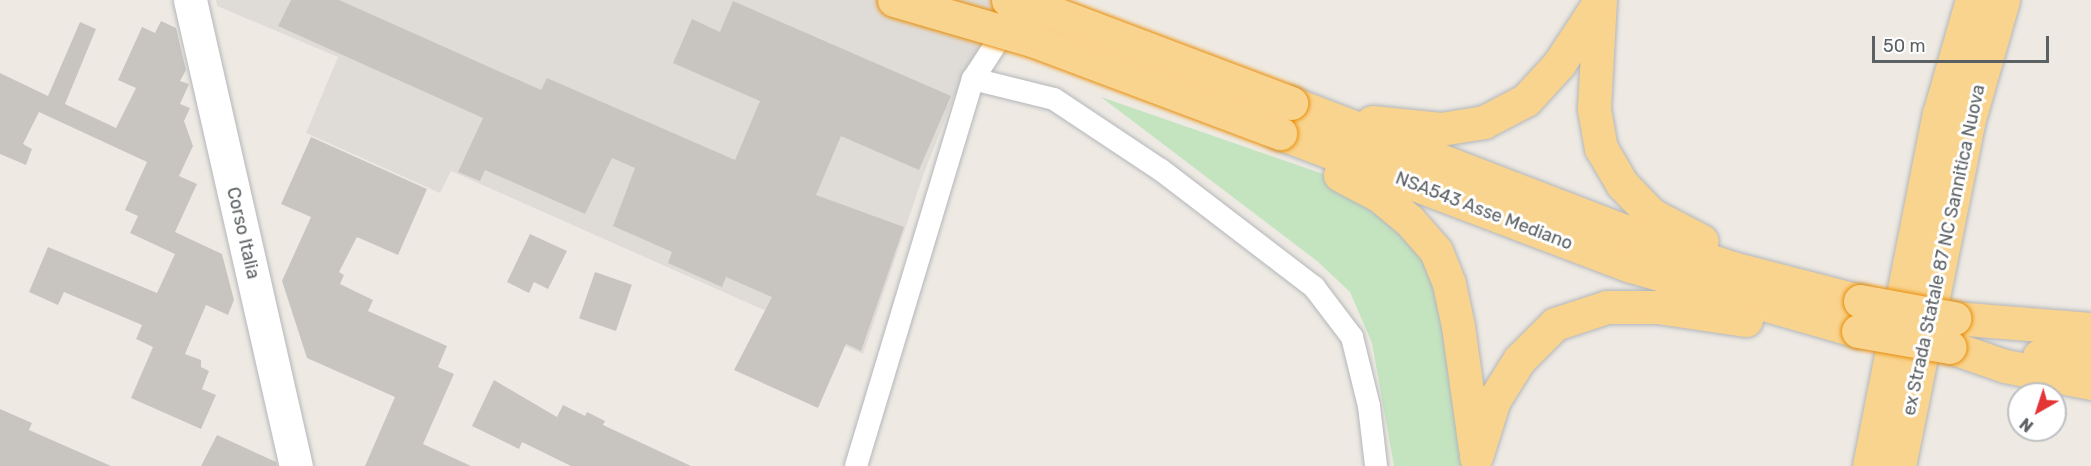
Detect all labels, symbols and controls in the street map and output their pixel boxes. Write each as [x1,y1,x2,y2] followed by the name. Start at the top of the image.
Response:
[1875,24,2052,62] scale bar
[1883,35,1926,57] text: 50 m
[1898,83,1990,417] street label: ex Strada Statale 87 NC Sannitica Nuova
[1392,167,1576,255] street label: NSA543 Asse Mediano
[222,185,264,281] street label: Corso Italia
[2007,382,2067,442] north arrow
[2016,414,2037,436] text: N

